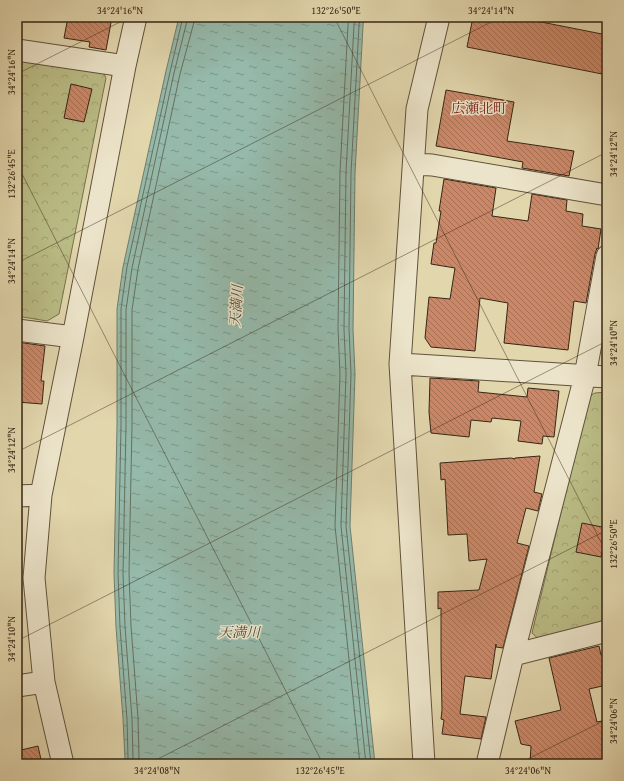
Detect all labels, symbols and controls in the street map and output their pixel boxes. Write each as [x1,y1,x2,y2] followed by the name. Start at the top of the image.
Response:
[97,3,143,18] text: 34°24'16"N
[311,3,361,18] text: 132°26'50"E
[468,3,514,18] text: 34°24'14"N
[4,49,19,95] text: 34°24'16"N
[451,98,507,118] district label: 広瀬北町
[606,131,621,177] text: 34°24'12"N
[4,149,19,199] text: 132°26'45"E
[4,238,19,284] text: 34°24'14"N
[225,282,248,328] water label: 天満川
[606,320,621,366] text: 34°24'10"N
[4,427,19,473] text: 34°24'12"N
[606,519,621,569] text: 132°26'50"E
[4,616,19,662] text: 34°24'10"N
[218,622,262,642] water label: 天満川
[606,698,621,744] text: 34°24'06"N
[134,763,180,778] text: 34°24'08"N
[295,763,345,778] text: 132°26'45"E
[505,763,551,778] text: 34°24'06"N

